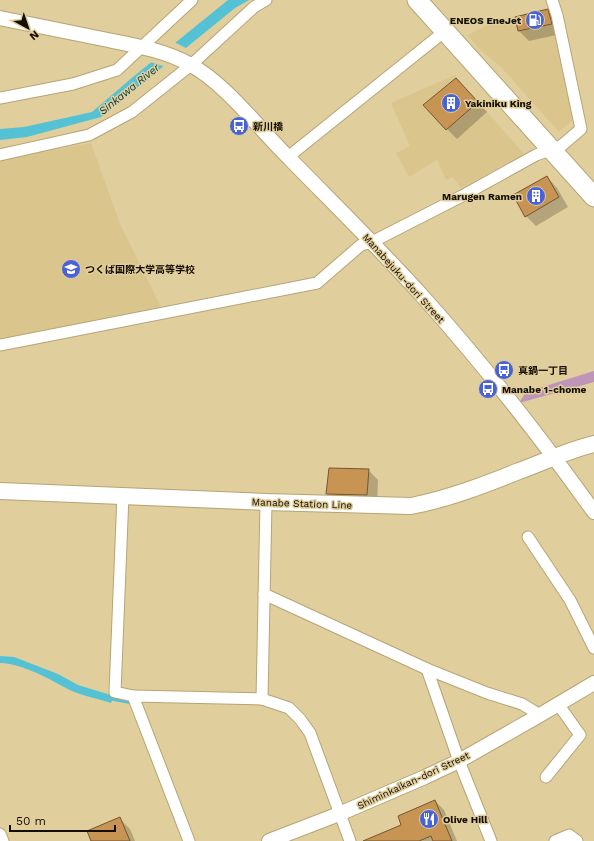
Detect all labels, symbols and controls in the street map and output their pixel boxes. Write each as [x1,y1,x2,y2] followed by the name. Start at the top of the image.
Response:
[8,8,48,48] north arrow
[524,9,546,31] fuel station icon: ENEOS EneJet
[450,15,522,26] place label: ENEOS EneJet
[27,28,41,43] text: N
[96,61,163,118] water label: Sinkawa River
[440,92,462,114] building icon: Yakiniku King
[465,98,532,109] place label: Yakiniku King
[228,115,250,137] bus stop icon: 新川橋
[253,121,283,132] place label: 新川橋
[525,185,547,207] building icon: Marugen Ramen
[442,191,522,202] place label: Marugen Ramen
[361,231,447,326] street label: Manabejuku-dori Street
[60,258,82,280] school or university icon: つくば国際大学高等学校
[85,264,195,275] place label: つくば国際大学高等学校
[493,359,515,381] bus stop icon: 真鍋一丁目
[518,365,568,376] place label: 真鍋一丁目
[477,378,499,400] bus stop icon: Manabe 1-chome
[502,384,587,395] place label: Manabe 1-chome
[252,496,353,511] street label: Manabe Station Line
[355,749,472,811] street label: Shiminkaikan-dori Street
[10,807,115,833] scale bar
[418,808,440,830] restaurant icon: Olive Hill
[16,814,46,828] text: 50 m
[443,814,488,825] place label: Olive Hill

